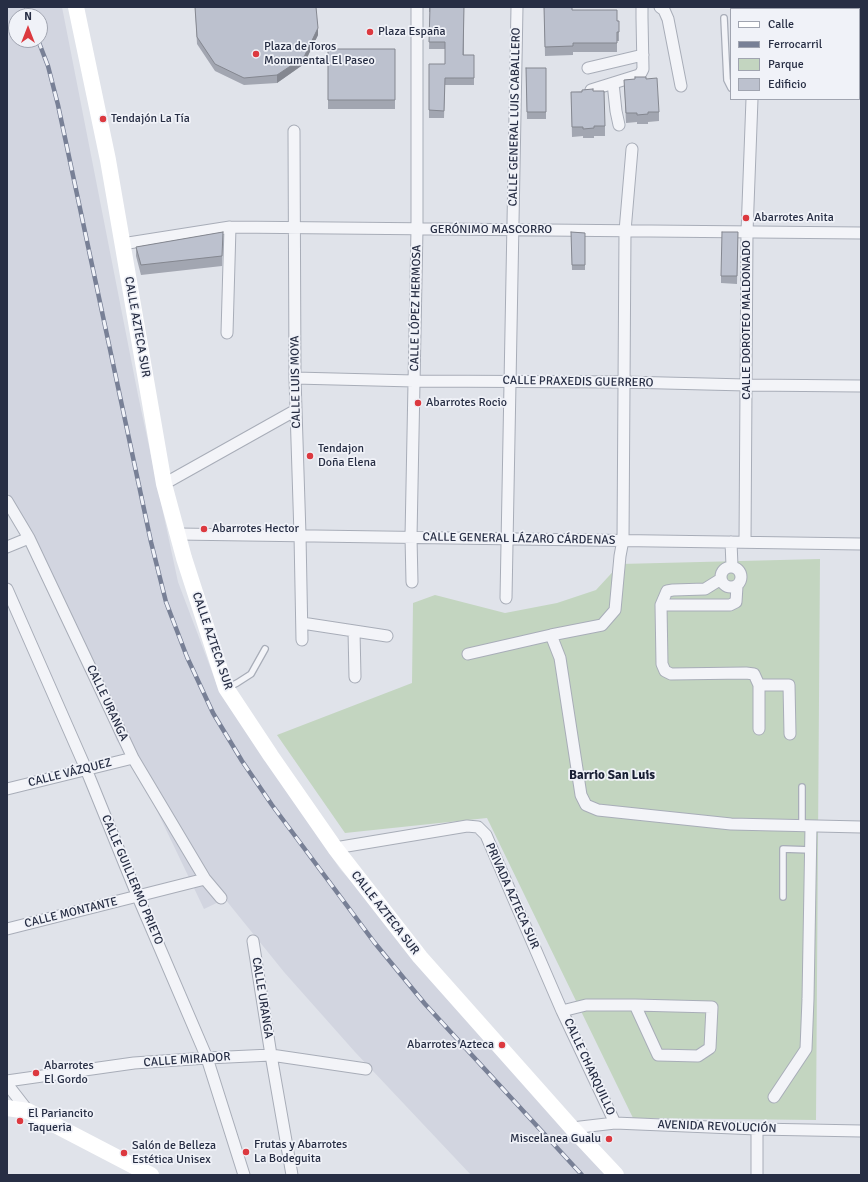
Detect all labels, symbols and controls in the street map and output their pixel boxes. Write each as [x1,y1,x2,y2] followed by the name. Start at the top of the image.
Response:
[8,8,48,48] north arrow
[730,8,860,100] legend
[24,10,32,23] text: N
[768,17,794,32] text: Calle
[378,25,446,39] place label: Plaza España
[365,27,375,37] marker: Plaza España
[506,27,524,207] street label: CALLE GENERAL LUIS CABALLERO
[768,37,822,52] text: Ferrocarril
[264,40,375,68] place label: Plaza de Toros Monumental El Paseo
[251,49,261,59] marker: Plaza de Toros Monumental El Paseo
[768,57,804,72] text: Parque
[768,77,806,92] text: Edificio
[111,112,190,126] place label: Tendajón La Tía
[98,114,108,124] marker: Tendajón La Tía
[754,211,834,225] place label: Abarrotes Anita
[741,213,751,223] marker: Abarrotes Anita
[430,223,552,237] street label: GERÓNIMO MASCORRO
[740,240,754,400] street label: CALLE DOROTEO MALDONADO
[408,244,424,372] street label: CALLE LÓPEZ HERMOSA
[121,275,153,379] street label: CALLE AZTECA SUR
[288,335,304,429] street label: CALLE LUIS MOYA
[503,373,653,391] street label: CALLE PRAXEDIS GUERRERO
[426,396,507,410] place label: Abarrotes Rocio
[413,398,423,408] marker: Abarrotes Rocio
[318,442,376,470] place label: Tendajon Doña Elena
[305,451,315,461] marker: Tendajon Doña Elena
[212,522,299,536] place label: Abarrotes Hector
[199,524,209,534] marker: Abarrotes Hector
[423,530,615,548] street label: CALLE GENERAL LÁZARO CÁRDENAS
[189,590,235,692] street label: CALLE AZTECA SUR
[83,663,131,743] street label: CALLE URANGA
[27,756,113,790] street label: CALLE VÁZQUEZ
[569,768,655,784] district label: Barrio San Luis
[98,813,166,947] street label: CALLE GUILLERMO PRIETO
[482,841,542,951] street label: PRIVADA AZTECA SUR
[348,868,422,958] street label: CALLE AZTECA SUR
[23,894,119,932] street label: CALLE MONTANTE
[248,956,276,1040] street label: CALLE URANGA
[560,1016,618,1118] street label: CALLE CHARQUILLO
[407,1038,494,1052] place label: Abarrotes Azteca
[497,1040,507,1050] marker: Abarrotes Azteca
[143,1050,231,1070] street label: CALLE MIRADOR
[44,1059,94,1087] place label: Abarrotes El Gordo
[31,1068,41,1078] marker: Abarrotes El Gordo
[28,1107,93,1135] place label: El Pariancito Taqueria
[15,1116,25,1126] marker: El Pariancito Taqueria
[657,1118,777,1136] street label: AVENIDA REVOLUCIÓN
[510,1132,601,1146] place label: Miscelanea Gualu
[604,1134,614,1144] marker: Miscelanea Gualu
[254,1138,347,1166] place label: Frutas y Abarrotes La Bodeguita
[132,1139,216,1167] place label: Salón de Belleza Estética Unisex
[241,1147,251,1157] marker: Frutas y Abarrotes La Bodeguita
[119,1148,129,1158] marker: Salón de Belleza Estética Unisex

